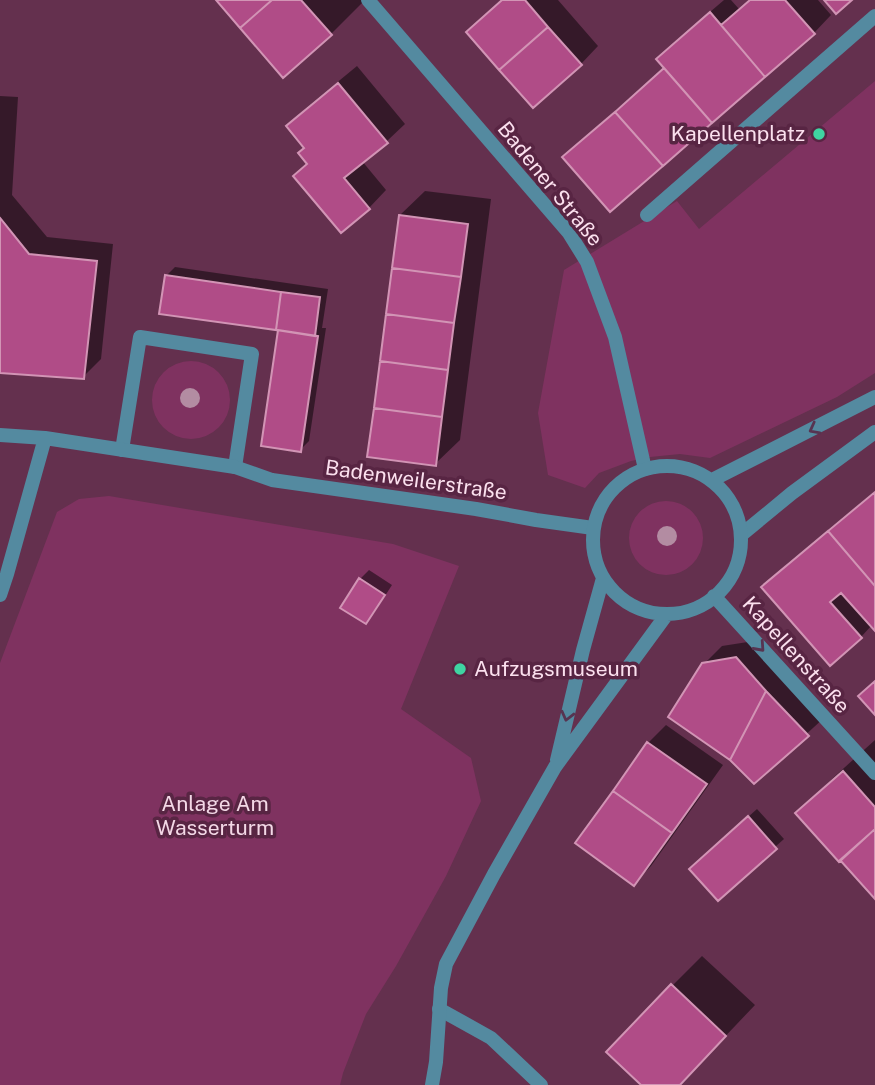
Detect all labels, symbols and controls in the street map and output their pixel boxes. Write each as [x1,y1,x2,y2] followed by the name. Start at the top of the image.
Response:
[493,116,608,251] street label: Badener Straße
[671,121,805,146] place label: Kapellenplatz
[811,126,827,142] marker: Kapellenplatz
[809,420,822,434] one-way arrow
[324,454,509,505] street label: Badenweilerstraße
[737,591,855,718] street label: Kapellenstraße
[752,639,764,652] one-way arrow
[474,656,638,681] place label: Aufzugsmuseum
[452,661,468,677] marker: Aufzugsmuseum
[561,709,575,721] one-way arrow
[156,791,274,840] park label: Anlage Am Wasserturm

